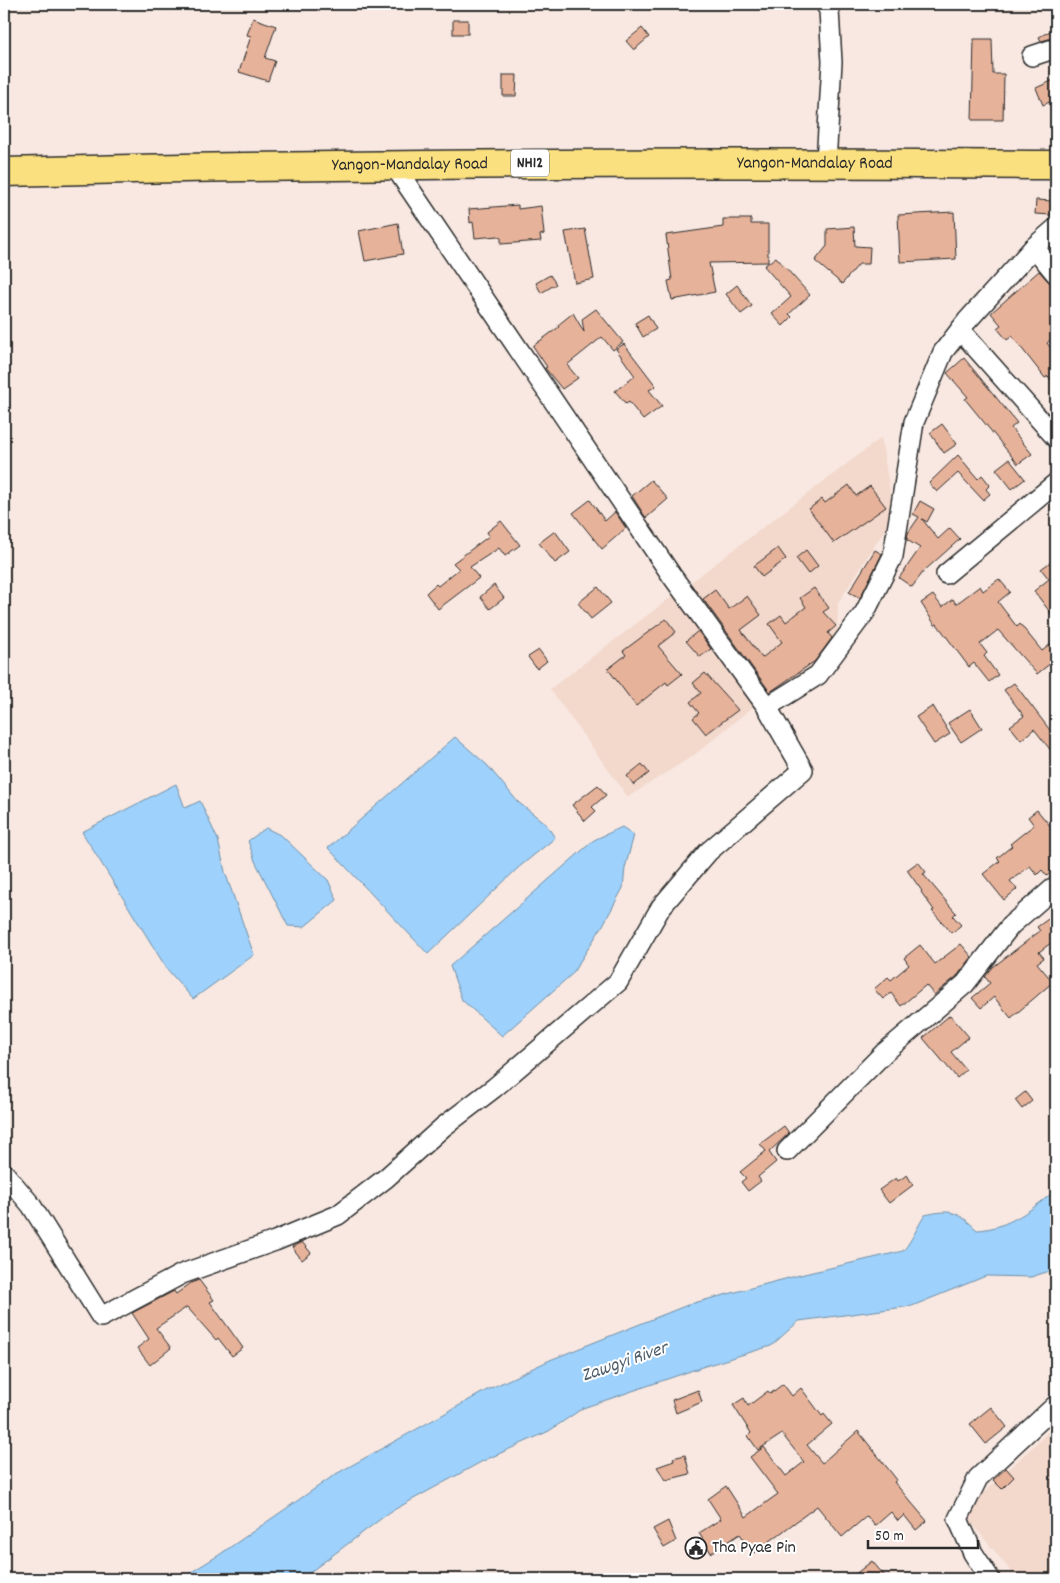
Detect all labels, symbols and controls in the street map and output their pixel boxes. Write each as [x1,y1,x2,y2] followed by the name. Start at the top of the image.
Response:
[511,150,549,177] road number: NH12
[737,151,893,176] street label: Yangon-Mandalay Road
[332,152,488,178] street label: Yangon-Mandalay Road
[578,1335,674,1390] water label: Zawgyi River
[868,1518,978,1550] scale bar
[875,1526,904,1548] text: 50 m
[684,1536,708,1560] public building icon: Tha Pyae Pin
[712,1536,796,1561] place label: Tha Pyae Pin

